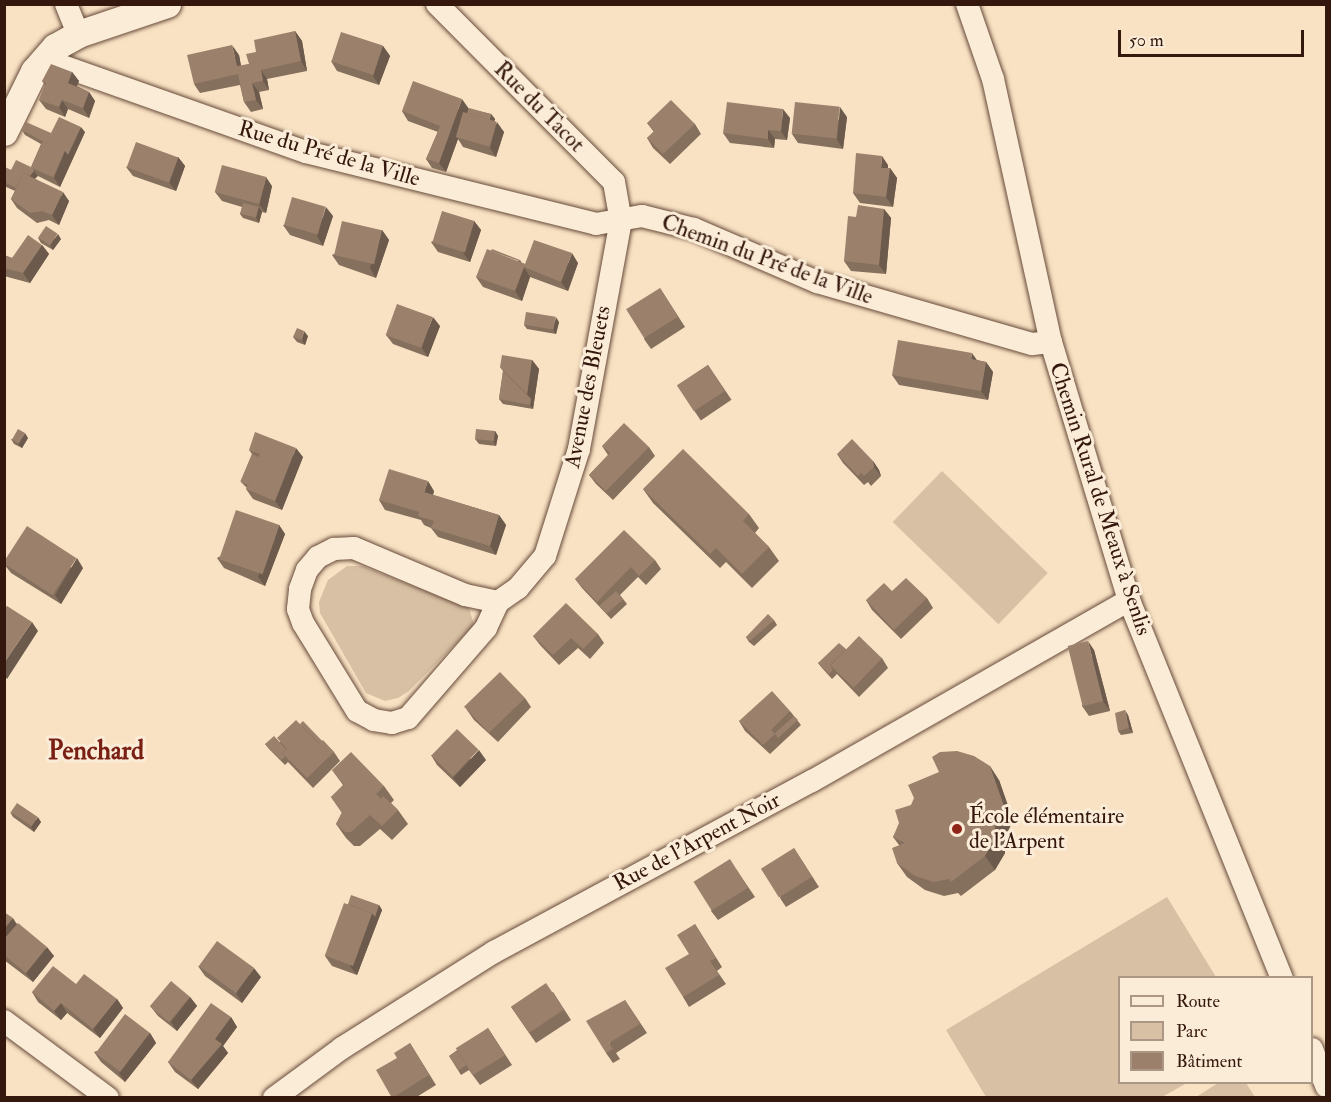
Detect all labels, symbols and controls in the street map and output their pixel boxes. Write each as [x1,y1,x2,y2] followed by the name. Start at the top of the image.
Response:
[1121,18,1307,56] scale bar
[1129,29,1164,52] text: 50 m
[488,56,590,158] street label: Rue du Tacot
[235,115,423,193] street label: Rue du Pré de la Ville
[658,209,876,311] street label: Chemin du Pré de la Ville
[559,304,617,470] street label: Avenue des Bleuets
[1043,359,1157,639] street label: Chemin Rural de Meaux à Senlis
[48,736,144,768] district label: Penchard
[609,787,785,897] street label: Rue de l'Arpent Noir
[969,803,1124,854] place label: École élémentaire de l'Arpent
[950,822,964,836] marker: École élémentaire de l'Arpent
[1118,976,1313,1084] legend
[1176,990,1220,1013] text: Route
[1176,1020,1207,1043] text: Parc
[1176,1050,1242,1073] text: Bâtiment

